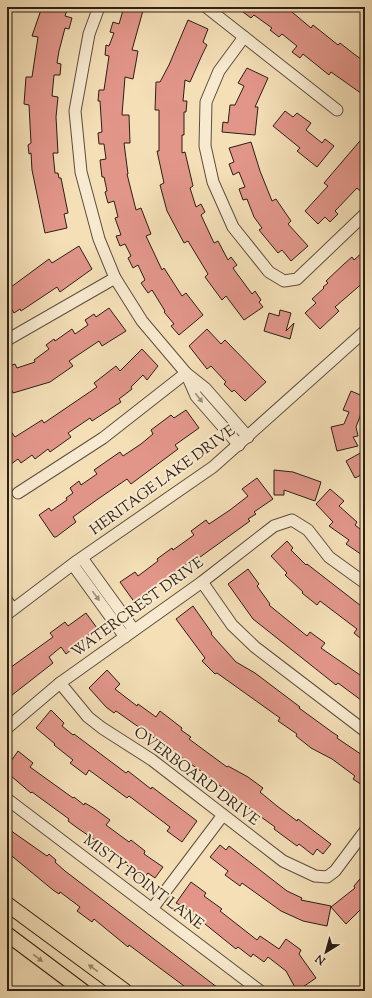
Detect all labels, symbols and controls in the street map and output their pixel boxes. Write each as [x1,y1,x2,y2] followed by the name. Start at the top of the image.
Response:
[195,393,204,404] one-way arrow
[86,421,240,541] street label: HERITAGE LAKE DRIVE
[68,553,208,663] street label: WATERCREST DRIVE
[92,591,100,601] one-way arrow
[129,723,263,831] street label: OVERBOARD DRIVE
[78,831,208,935] street label: MISTY POINT LANE
[306,932,346,972] north arrow
[312,950,330,969] text: N
[33,953,44,962] one-way arrow
[88,964,98,972] one-way arrow

